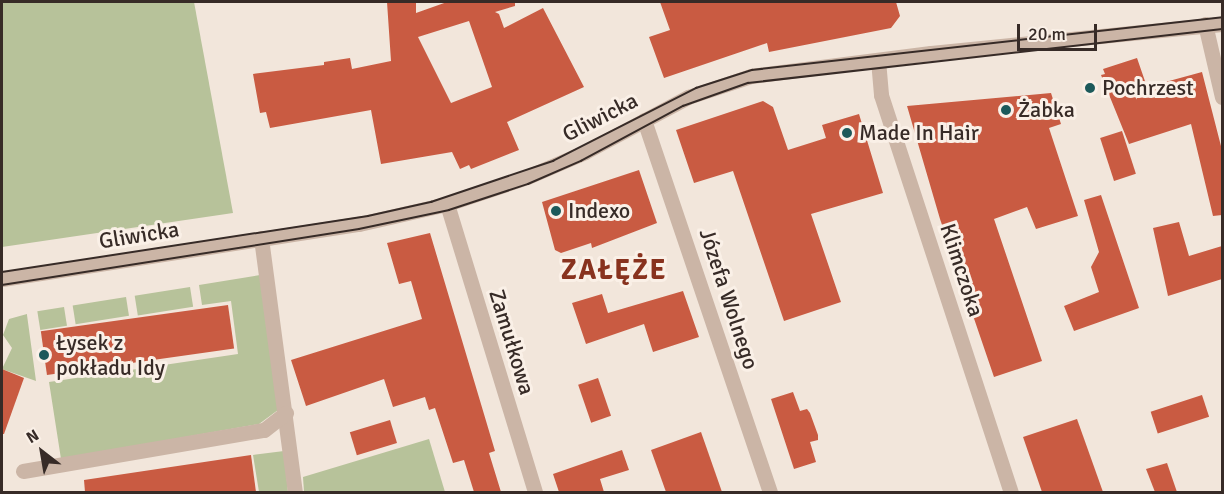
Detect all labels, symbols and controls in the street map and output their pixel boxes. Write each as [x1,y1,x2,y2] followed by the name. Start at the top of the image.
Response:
[1020,12,1100,50] scale bar
[1028,23,1066,45] text: 20 m
[1102,75,1194,101] place label: Pochrzest
[1083,81,1097,95] marker: Pochrzest
[558,87,642,147] street label: Gliwicka
[1018,97,1075,123] place label: Żabka
[999,103,1013,117] marker: Żabka
[859,120,979,146] place label: Made In Hair
[840,126,854,140] marker: Made In Hair
[568,198,630,224] place label: Indexo
[549,204,563,218] marker: Indexo
[97,216,181,254] street label: Gliwicka
[935,220,989,320] street label: Klimczoka
[694,225,764,373] street label: Józefa Wolnego
[561,253,667,287] district label: ZAŁĘŻE
[483,286,541,398] street label: Zamułkowa
[56,329,165,380] place label: Łysek z pokładu Idy
[37,348,51,362] marker: Łysek z pokładu Idy
[12,422,72,482] north arrow
[23,425,43,448] text: N

